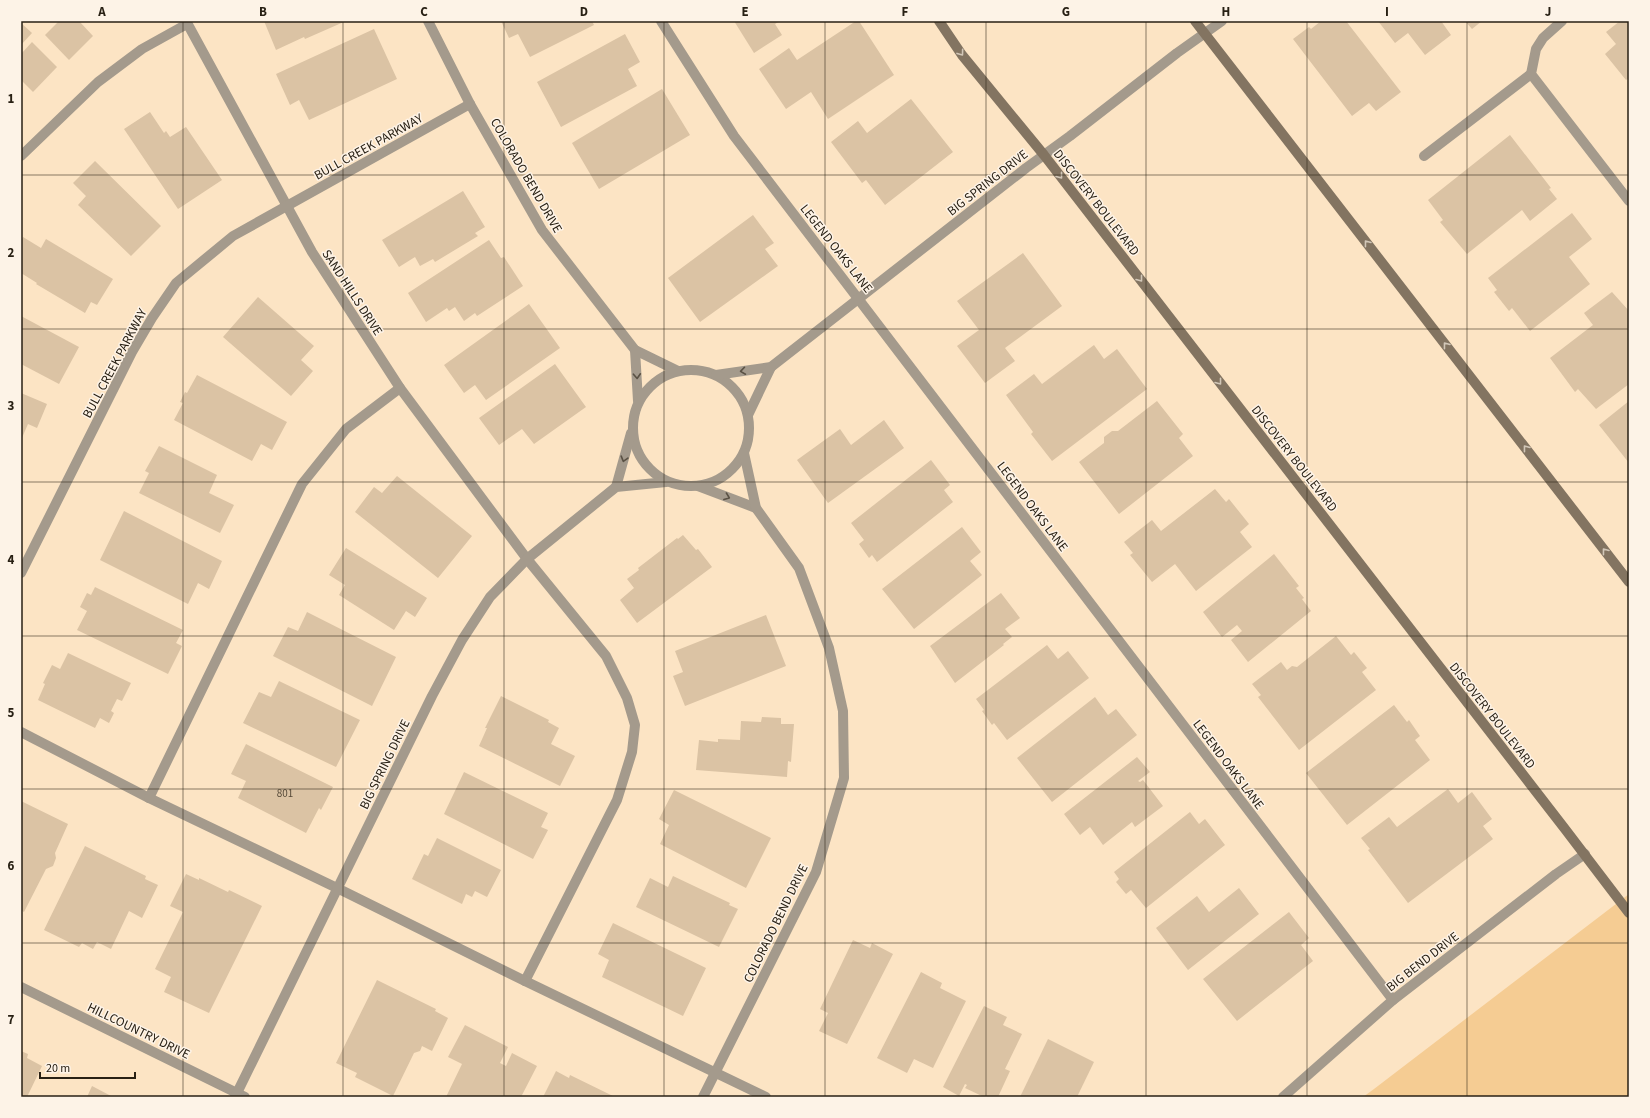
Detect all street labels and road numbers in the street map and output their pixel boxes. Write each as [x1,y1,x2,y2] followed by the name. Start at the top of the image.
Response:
[311,109,427,184] street label: BULL CREEK PARKWAY
[486,115,566,236] street label: COLORADO BEND DRIVE
[943,145,1032,220] street label: BIG SPRING DRIVE
[1049,146,1143,260] street label: DISCOVERY BOULEVARD
[796,200,877,297] street label: LEGEND OAKS LANE
[318,246,387,339] street label: SAND HILLS DRIVE
[78,305,152,421] street label: BULL CREEK PARKWAY
[1247,402,1341,516] street label: DISCOVERY BOULEVARD
[992,458,1072,555] street label: LEGEND OAKS LANE
[1445,659,1539,773] street label: DISCOVERY BOULEVARD
[355,716,415,813] street label: BIG SPRING DRIVE
[1188,716,1268,813] street label: LEGEND OAKS LANE
[739,861,812,986] street label: COLORADO BEND DRIVE
[1383,928,1463,996] street label: BIG BEND DRIVE
[84,998,193,1064] street label: HILLCOUNTRY DRIVE

